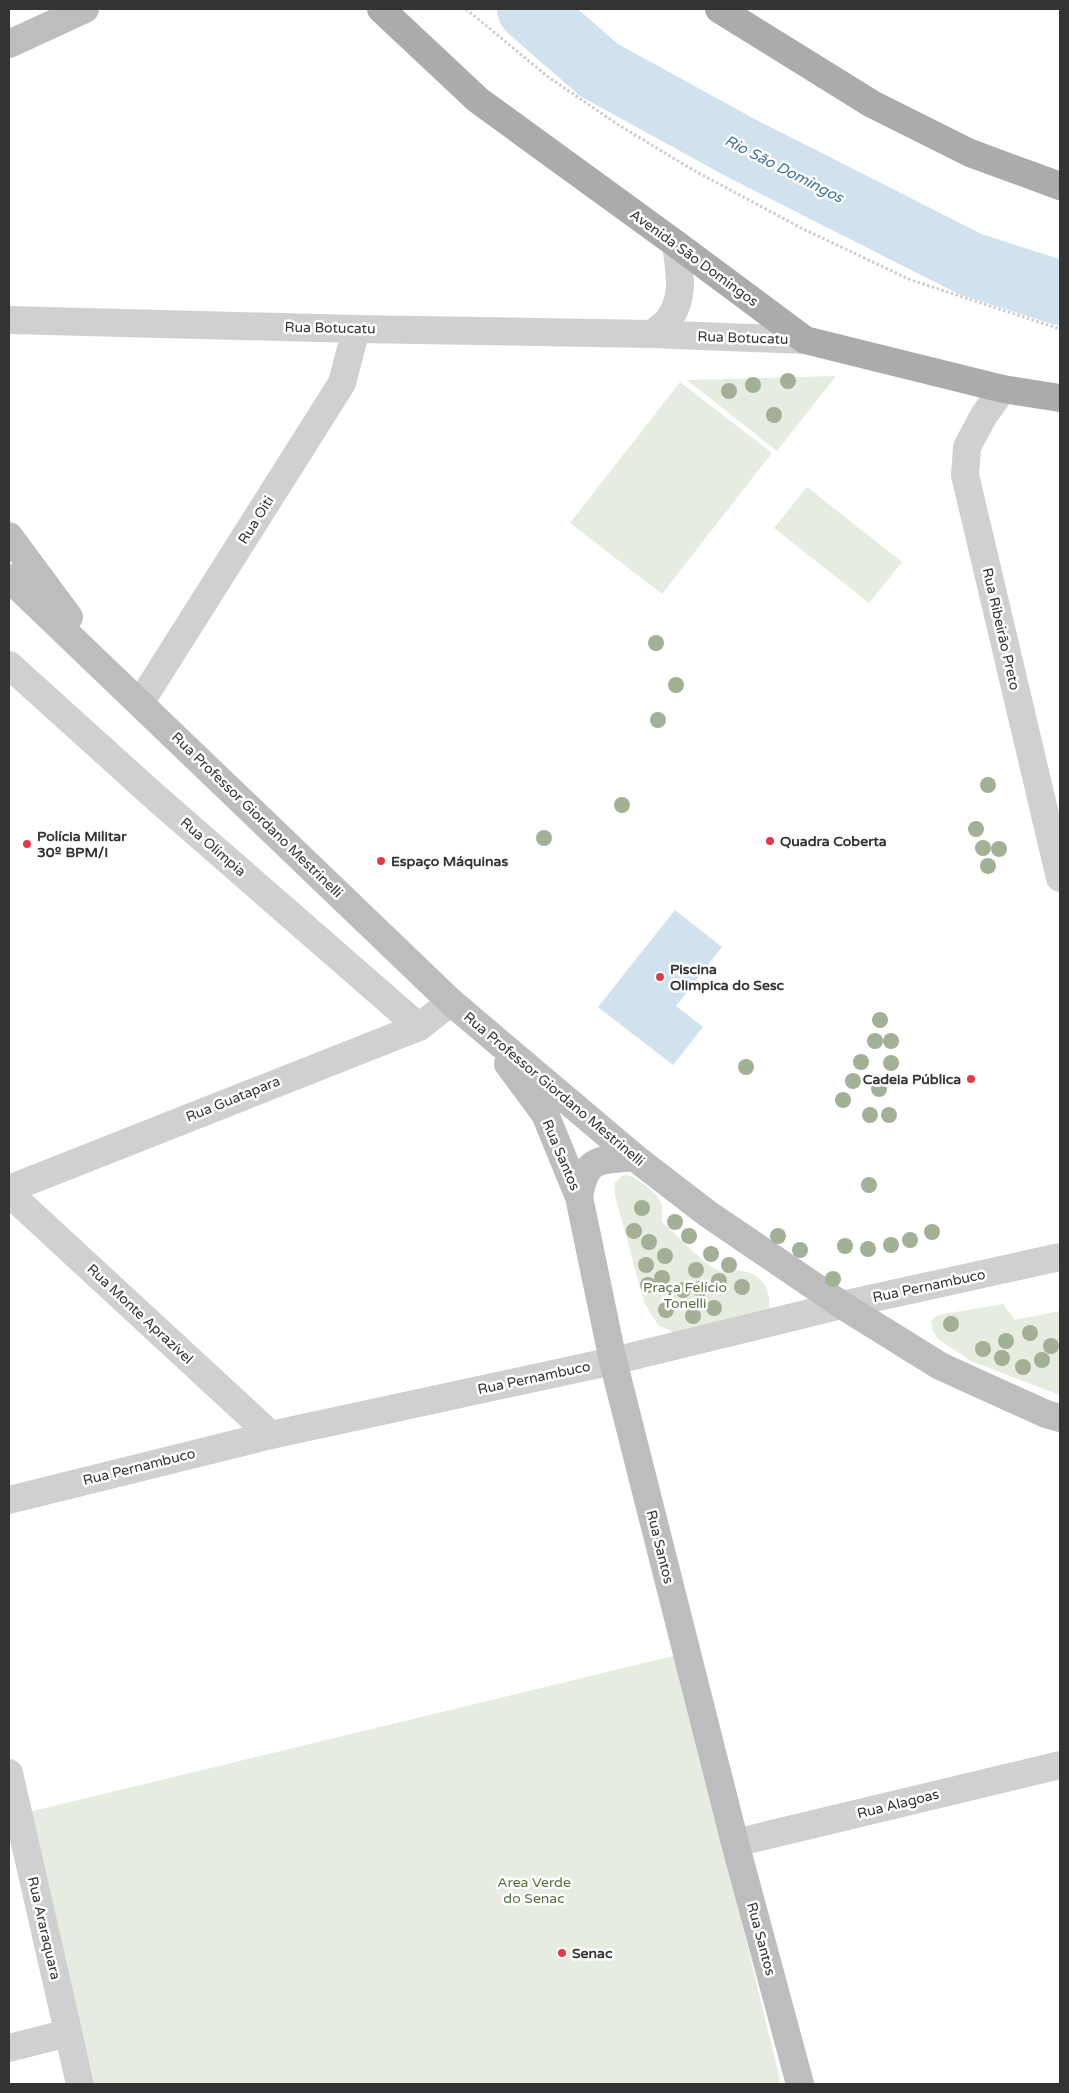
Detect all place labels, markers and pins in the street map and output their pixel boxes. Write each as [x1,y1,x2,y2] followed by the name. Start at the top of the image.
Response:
[37,828,127,861] place label: Polícia Militar 30º BPM/I
[780,833,887,850] place label: Quadra Coberta
[764,835,776,847] marker: Quadra Coberta
[21,838,33,850] marker: Polícia Militar 30º BPM/I
[391,853,508,870] place label: Espaço Máquinas
[375,855,387,867] marker: Espaço Máquinas
[670,961,785,994] place label: Piscina Olimpica do Sesc
[654,971,666,983] marker: Piscina Olimpica do Sesc
[863,1071,961,1088] place label: Cadeia Pública
[965,1073,977,1085] marker: Cadeia Pública
[572,1945,613,1962] place label: Senac
[556,1947,568,1959] marker: Senac

